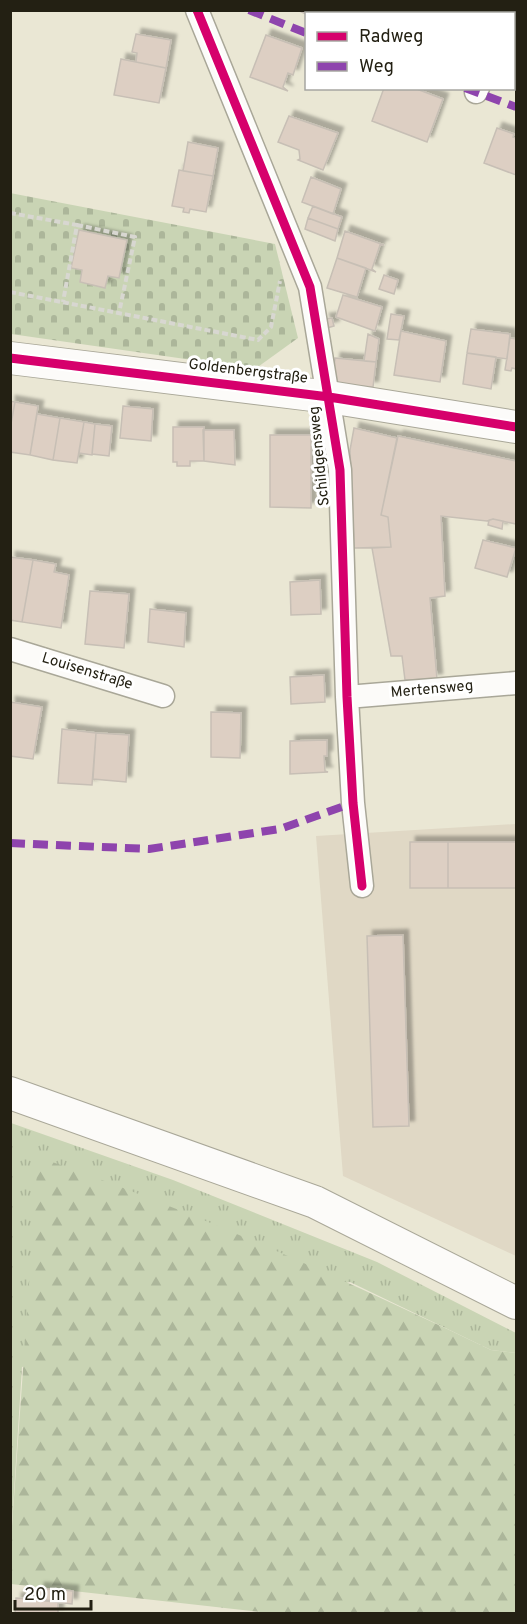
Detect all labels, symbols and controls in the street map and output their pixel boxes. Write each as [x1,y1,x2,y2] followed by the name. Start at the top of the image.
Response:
[305,12,515,90] legend
[359,26,423,49] text: Radweg
[359,56,394,79] text: Weg
[187,355,309,389] street label: Goldenbergstraße
[305,405,335,507] street label: Schildgensweg
[39,649,135,695] street label: Louisenstraße
[390,677,474,703] street label: Mertensweg
[15,1573,92,1611] scale bar
[24,1584,66,1607] text: 20 m

